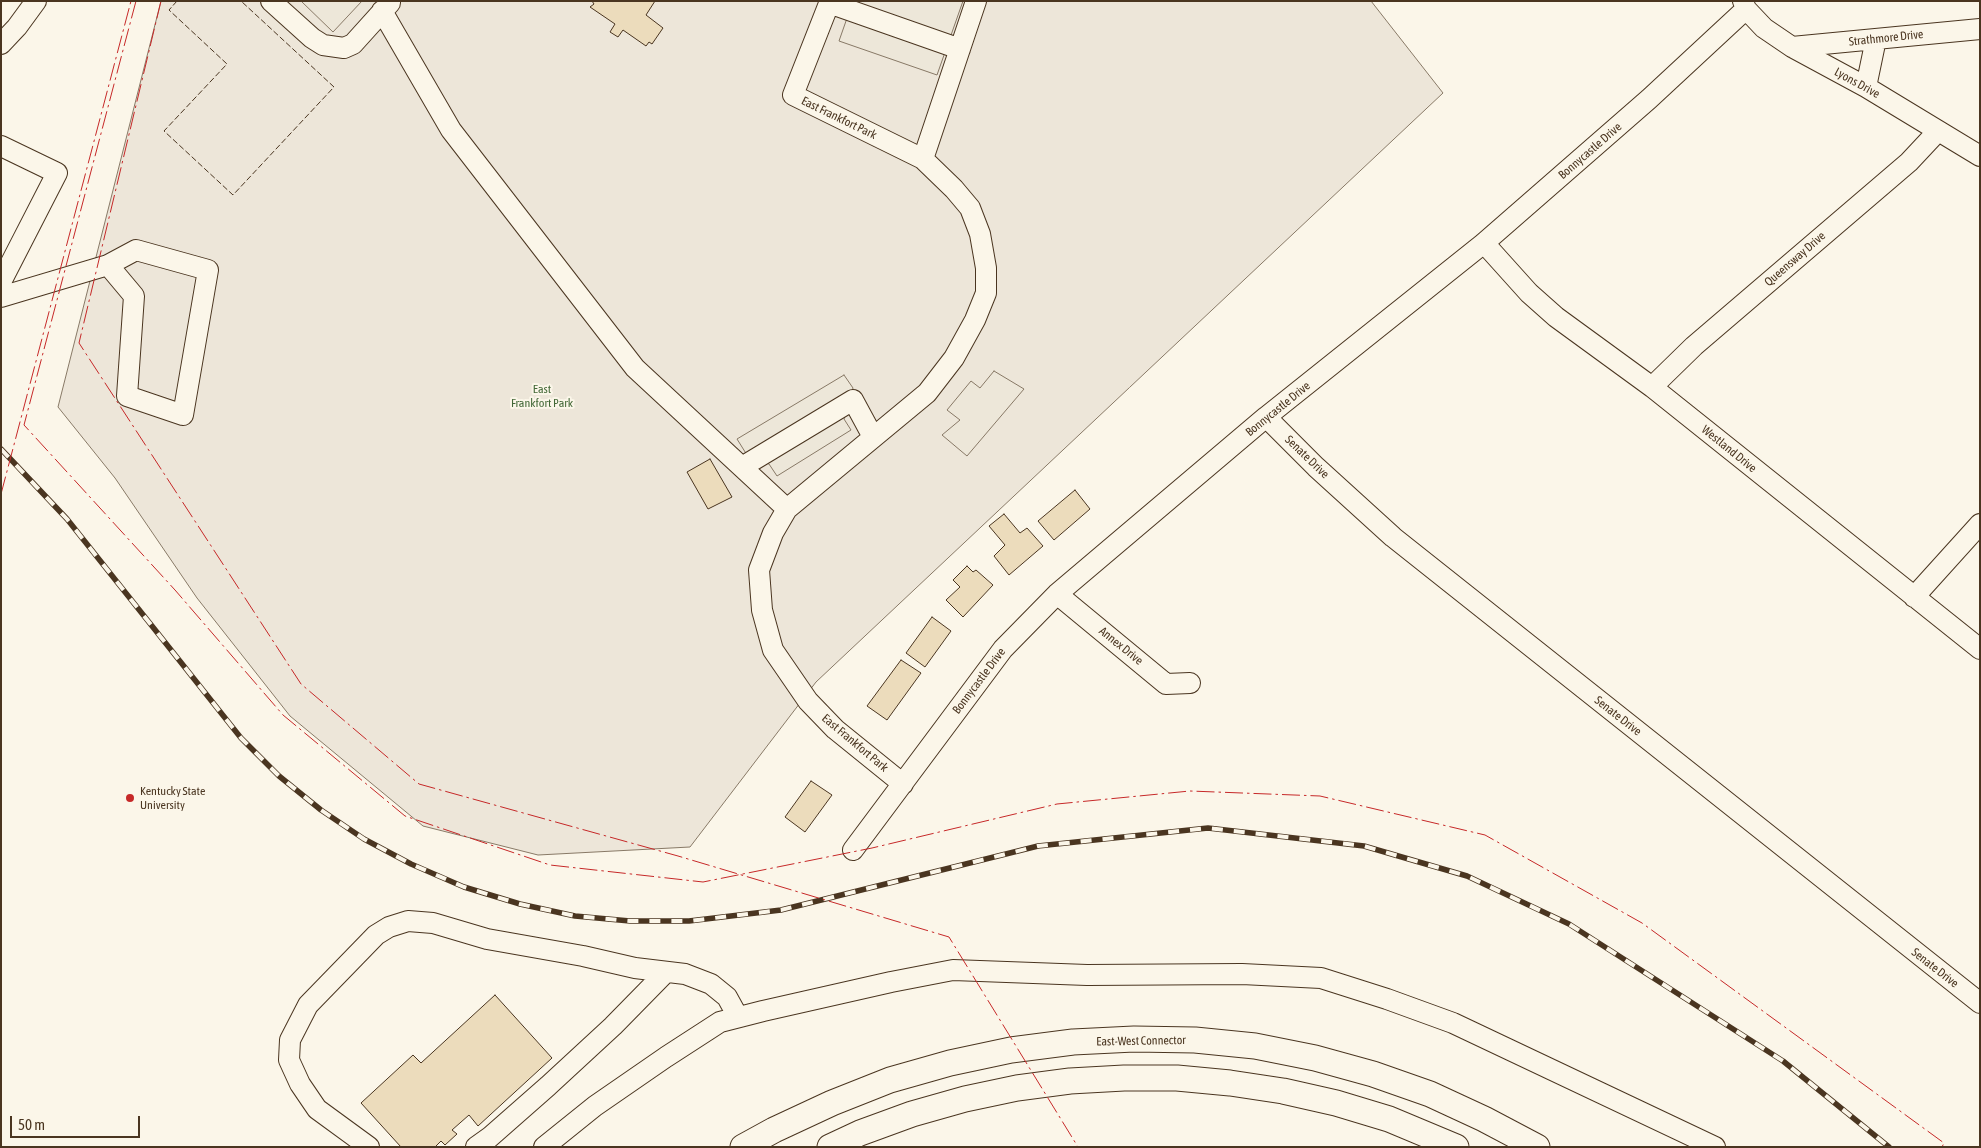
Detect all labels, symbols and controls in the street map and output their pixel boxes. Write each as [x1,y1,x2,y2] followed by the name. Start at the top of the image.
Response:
[1848,27,1924,49] street label: Strathmore Drive
[1832,65,1882,101] street label: Lyons Drive
[799,94,879,142] street label: East Frankfort Park
[1555,120,1625,182] street label: Bonnycastle Drive
[1762,229,1828,289] street label: Queensway Drive
[1243,379,1313,439] street label: Bonnycastle Drive
[511,382,573,410] park label: East Frankfort Park
[1699,422,1759,476] street label: Westland Drive
[1282,433,1332,481] street label: Senate Drive
[1096,624,1146,668] street label: Annex Drive
[949,645,1009,717] street label: Bonnycastle Drive
[1592,693,1644,739] street label: Senate Drive
[819,711,891,775] street label: East Frankfort Park
[140,784,205,812] place label: Kentucky State University
[124,792,136,804] marker: Kentucky State University
[1909,945,1961,991] street label: Senate Drive
[1096,1033,1186,1049] street label: East-West Connector
[12,1106,142,1138] scale bar
[18,1116,45,1133] text: 50 m

